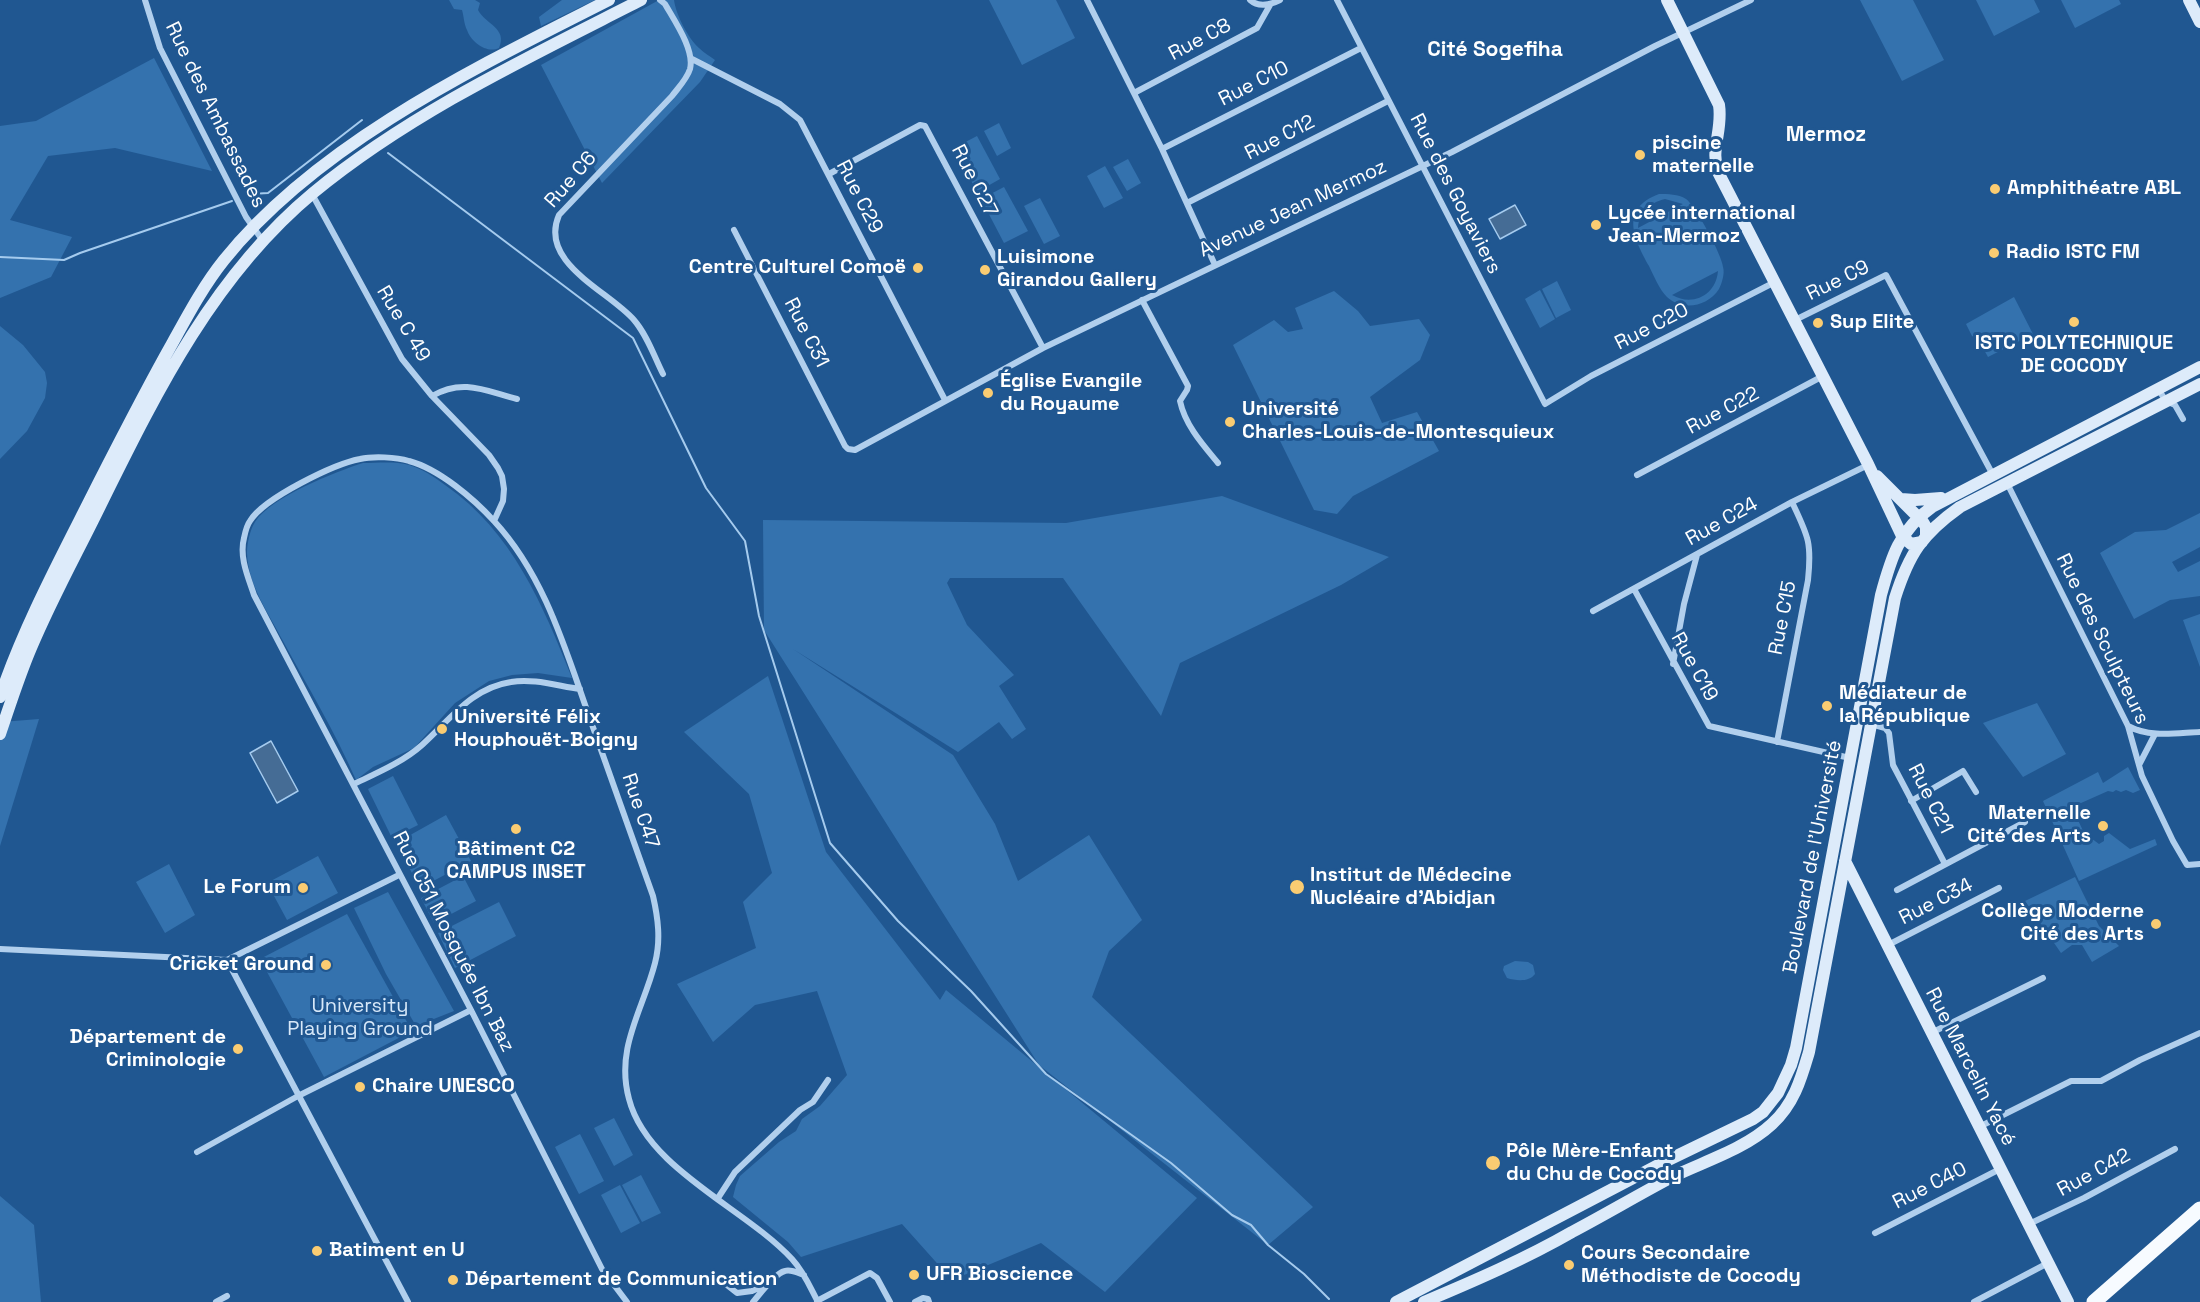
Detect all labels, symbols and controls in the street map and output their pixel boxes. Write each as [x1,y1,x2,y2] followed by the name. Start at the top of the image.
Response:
[1165,14,1235,66] street label: Rue C8
[160,18,270,212] street label: Rue des Ambassades
[1427,37,1563,63] district label: Cité Sogefiha
[1215,56,1293,112] street label: Rue C10
[1241,110,1319,166] street label: Rue C12
[1404,110,1506,278] street label: Rue des Goyaviers
[1786,122,1866,148] district label: Mermoz
[1652,132,1754,179] place label: piscine maternelle
[946,141,1002,221] street label: Rue C27
[540,147,602,213] street label: Rue C6
[1633,148,1647,162] marker: piscine maternelle
[1195,155,1391,263] street label: Avenue Jean Mermoz
[830,156,888,238] street label: Rue C29
[2007,177,2181,201] place label: Amphithéatre ABL
[1988,182,2002,196] marker: Amphithéatre ABL
[1608,202,1796,249] place label: Lycée international Jean-Mermoz
[1589,218,1603,232] marker: Lycée international Jean-Mermoz
[2006,241,2140,265] place label: Radio ISTC FM
[997,246,1157,293] place label: Luisimone Girandou Gallery
[1987,246,2001,260] marker: Radio ISTC FM
[689,256,906,280] place label: Centre Culturel Comoë
[1803,256,1873,306] street label: Rue C9
[911,261,925,275] marker: Centre Culturel Comoë
[978,263,992,277] marker: Luisimone Girandou Gallery
[371,282,435,366] street label: Rue C 49
[778,294,834,372] street label: Rue C31
[1611,298,1693,356] street label: Rue C20
[1830,311,1914,335] place label: Sup Elite
[2067,315,2081,329] marker: ISTC POLYTECHNIQUE DE COCODY
[1811,316,1825,330] marker: Sup Elite
[1975,332,2173,379] place label: ISTC POLYTECHNIQUE DE COCODY
[1000,370,1142,417] place label: Église Evangile du Royaume
[1683,382,1763,440] street label: Rue C22
[981,386,995,400] marker: Église Evangile du Royaume
[1242,398,1554,445] place label: Université Charles-Louis-de-Montesquieux
[1223,415,1237,429] marker: Université Charles-Louis-de-Montesquieux
[1682,492,1762,552] street label: Rue C24
[2050,550,2154,728] street label: Rue des Sculpteurs
[1764,579,1802,657] street label: Rue C15
[1665,628,1723,706] street label: Rue C19
[1839,682,1970,729] place label: Médiateur de la République
[1820,699,1834,713] marker: Médiateur de la République
[454,706,638,753] place label: Université Félix Houphouët-Boigny
[435,722,449,736] marker: Université Félix Houphouët-Boigny
[1779,738,1847,976] street label: Boulevard de l'Université
[1902,760,1958,838] street label: Rue C21
[616,770,664,852] street label: Rue C47
[1967,802,2091,849] place label: Maternelle Cité des Arts
[2096,819,2110,833] marker: Maternelle Cité des Arts
[509,822,523,836] marker: Bâtiment C2 CAMPUS INSET
[387,828,519,1056] street label: Rue C51 Mosquée Ibn Baz
[446,838,586,885] place label: Bâtiment C2 CAMPUS INSET
[1310,864,1512,911] place label: Institut de Médecine Nucléaire d'Abidjan
[1895,873,1977,931] street label: Rue C34
[203,876,291,900] place label: Le Forum
[1288,878,1306,896] marker: Institut de Médecine Nucléaire d'Abidjan
[296,881,310,895] marker: Le Forum
[1981,900,2144,947] place label: Collège Moderne Cité des Arts
[2149,917,2163,931] marker: Collège Moderne Cité des Arts
[170,953,314,977] place label: Cricket Ground
[319,958,333,972] marker: Cricket Ground
[1920,984,2020,1150] street label: Rue Marcelin Yacé
[287,995,433,1042] park label: University Playing Ground
[69,1026,226,1073] place label: Département de Criminologie
[231,1042,245,1056] marker: Département de Criminologie
[372,1075,515,1099] place label: Chaire UNESCO
[353,1080,367,1094] marker: Chaire UNESCO
[1506,1140,1682,1187] place label: Pôle Mère-Enfant du Chu de Cocody
[2053,1144,2135,1202] street label: Rue C42
[1484,1154,1502,1172] marker: Pôle Mère-Enfant du Chu de Cocody
[1889,1157,1971,1215] street label: Rue C40
[329,1239,465,1263] place label: Batiment en U
[1581,1242,1801,1289] place label: Cours Secondaire Méthodiste de Cocody
[310,1244,324,1258] marker: Batiment en U
[1562,1258,1576,1272] marker: Cours Secondaire Méthodiste de Cocody
[926,1263,1073,1287] place label: UFR Bioscience
[465,1268,777,1292] place label: Département de Communication
[907,1268,921,1282] marker: UFR Bioscience
[446,1273,460,1287] marker: Département de Communication

